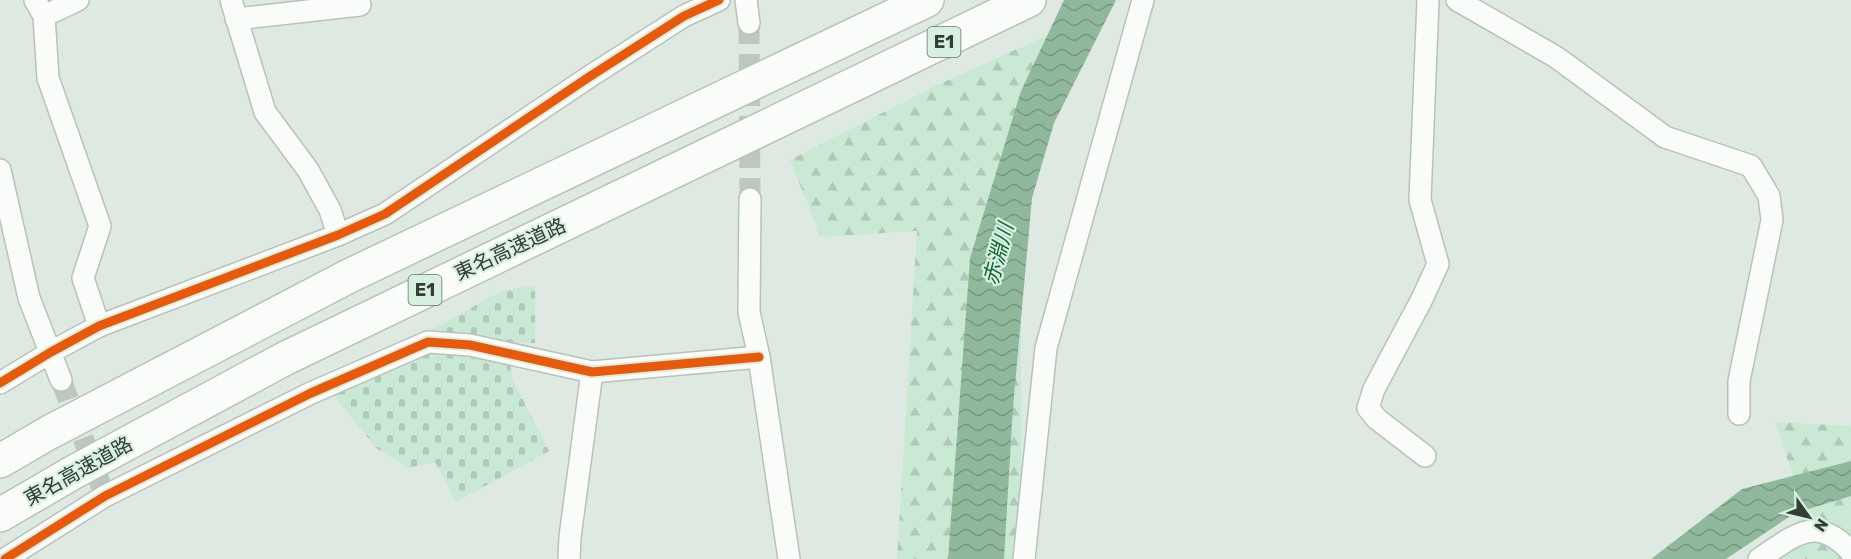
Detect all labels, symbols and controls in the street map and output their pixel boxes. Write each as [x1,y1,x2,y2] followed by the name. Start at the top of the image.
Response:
[928,27,960,57] road number: E1
[451,213,569,285] street label: 東名高速道路
[978,218,1019,288] water label: 赤淵川
[408,275,442,305] road number: E1
[20,431,136,511] street label: 東名高速道路
[1779,487,1839,547] north arrow
[1810,515,1832,535] text: N

